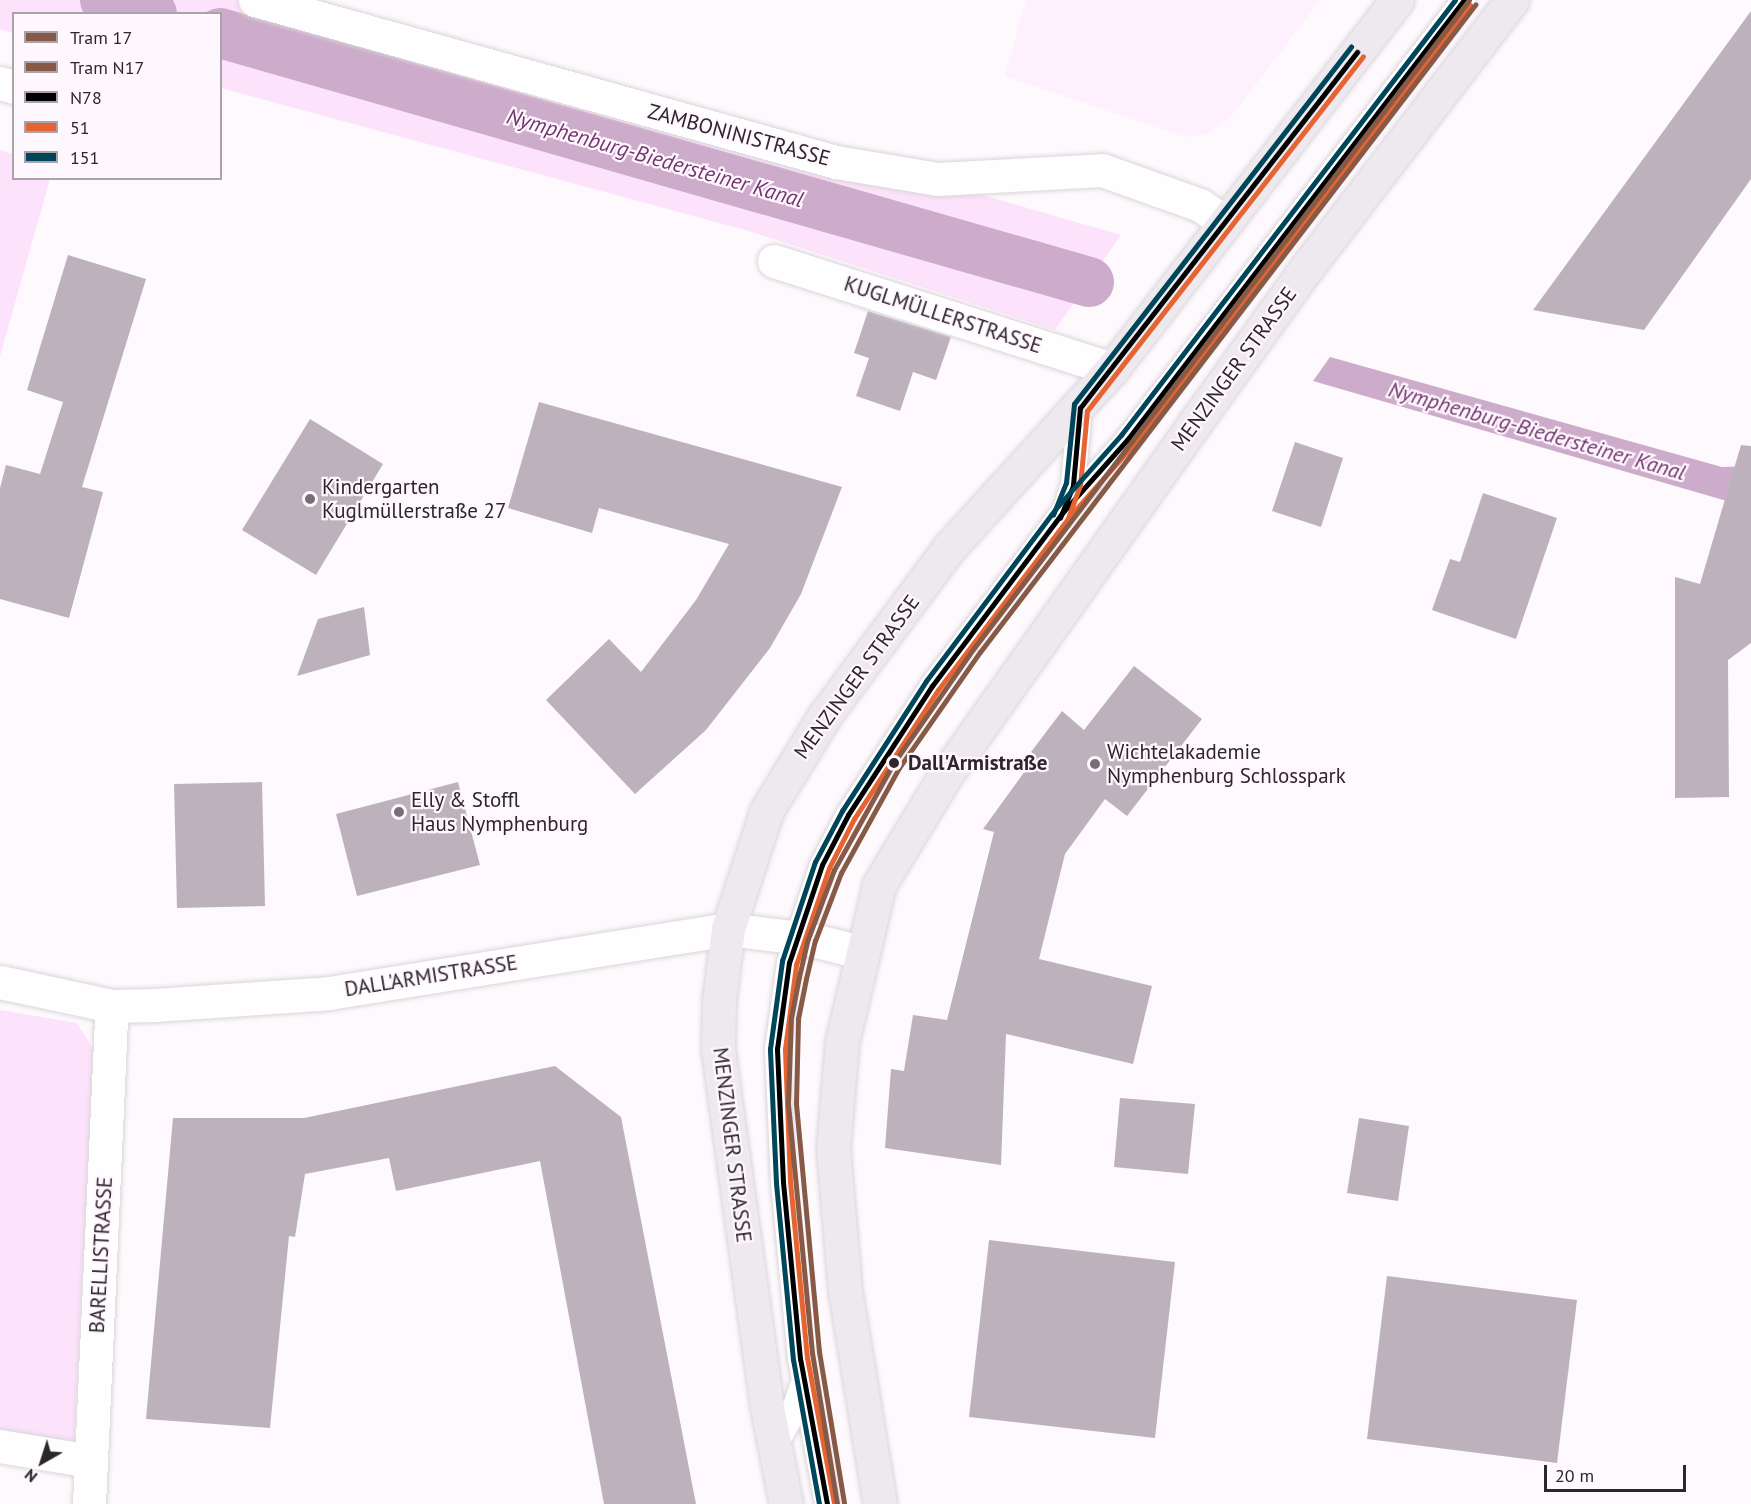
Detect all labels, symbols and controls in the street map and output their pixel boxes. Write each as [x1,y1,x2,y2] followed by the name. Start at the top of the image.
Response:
[12,12,222,180] legend
[70,26,132,49] text: Tram 17
[70,56,144,79] text: Tram N17
[70,86,102,109] text: N78
[645,99,833,171] street label: ZAMBONINISTRASSE
[504,103,806,213] water label: Nymphenburg-Biedersteiner Kanal
[70,116,90,139] text: 51
[70,146,99,169] text: 151
[841,271,1045,359] street label: KUGLMÜLLERSTRASSE
[1166,282,1302,456] street label: MENZINGER STRASSE
[1386,376,1688,486] water label: Nymphenburg-Biedersteiner Kanal
[322,474,507,524] place label: Kindergarten Kuglmüllerstraße 27
[303,492,317,506] marker: Kindergarten Kuglmüllerstraße 27
[789,590,925,764] street label: MENZINGER STRASSE
[1107,739,1346,789] place label: Wichtelakademie Nymphenburg Schlosspark
[908,750,1048,776] place label: Dall'Armistraße
[885,754,903,772] marker: Dall'Armistraße
[1088,757,1102,771] marker: Wichtelakademie Nymphenburg Schlosspark
[411,787,588,837] place label: Elly & Stoffl Haus Nymphenburg
[392,805,406,819] marker: Elly & Stoffl Haus Nymphenburg
[343,950,519,1002] street label: DALL'ARMISTRASSE
[708,1046,756,1244] street label: MENZINGER STRASSE
[84,1176,118,1334] street label: BARELLISTRASSE
[12,1432,72,1492] north arrow
[1547,1453,1690,1491] scale bar
[1555,1464,1594,1487] text: 20 m
[20,1465,41,1487] text: N

